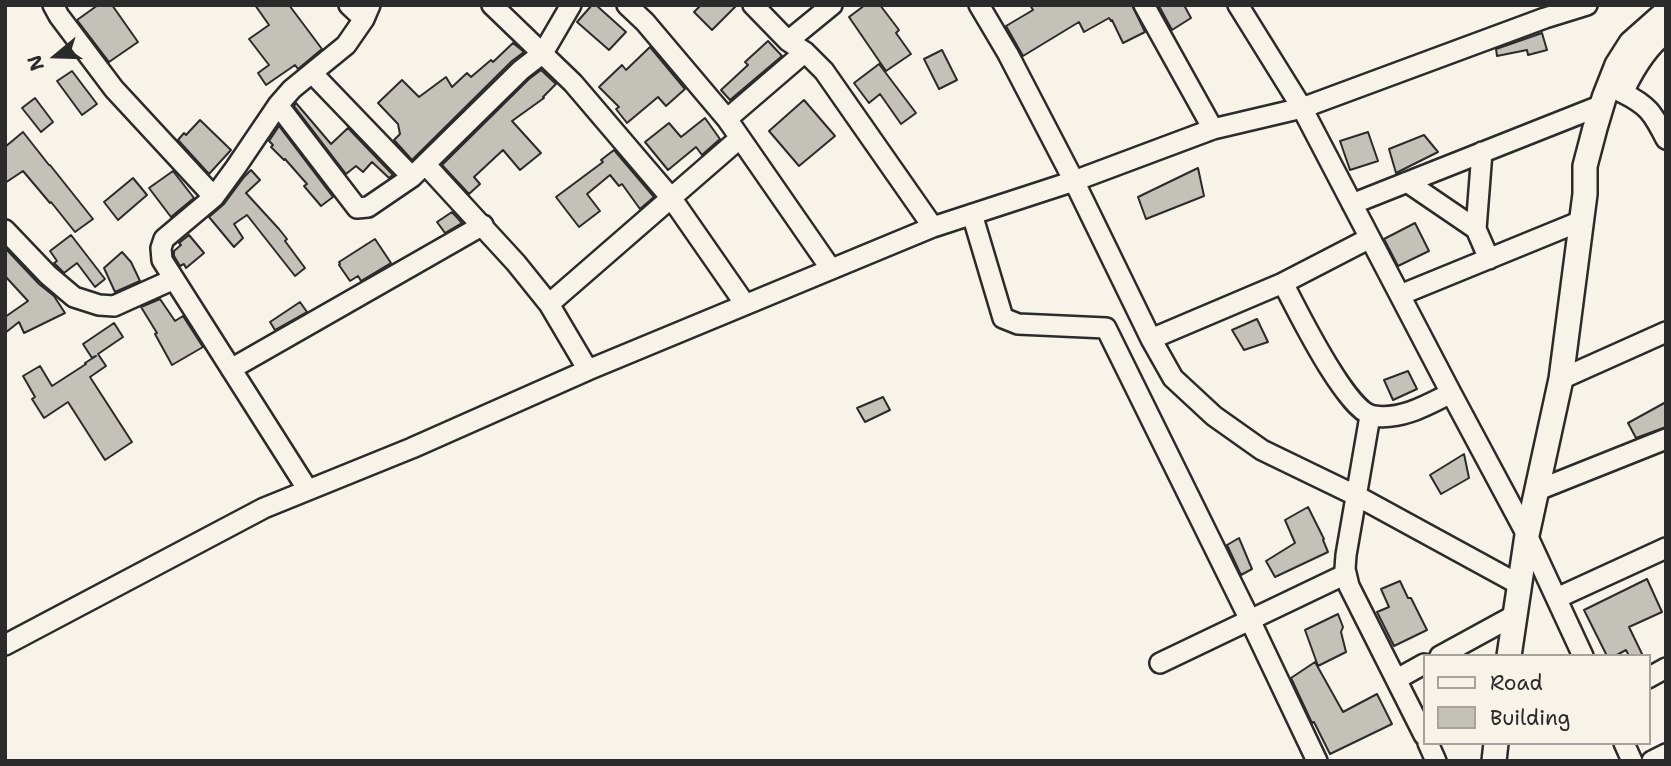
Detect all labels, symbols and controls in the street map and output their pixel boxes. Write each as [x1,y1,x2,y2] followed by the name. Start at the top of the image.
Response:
[21,21,91,91] north arrow
[21,52,50,74] text: N
[1422,654,1650,745] legend
[1490,669,1543,697] text: Road
[1490,704,1570,732] text: Building

